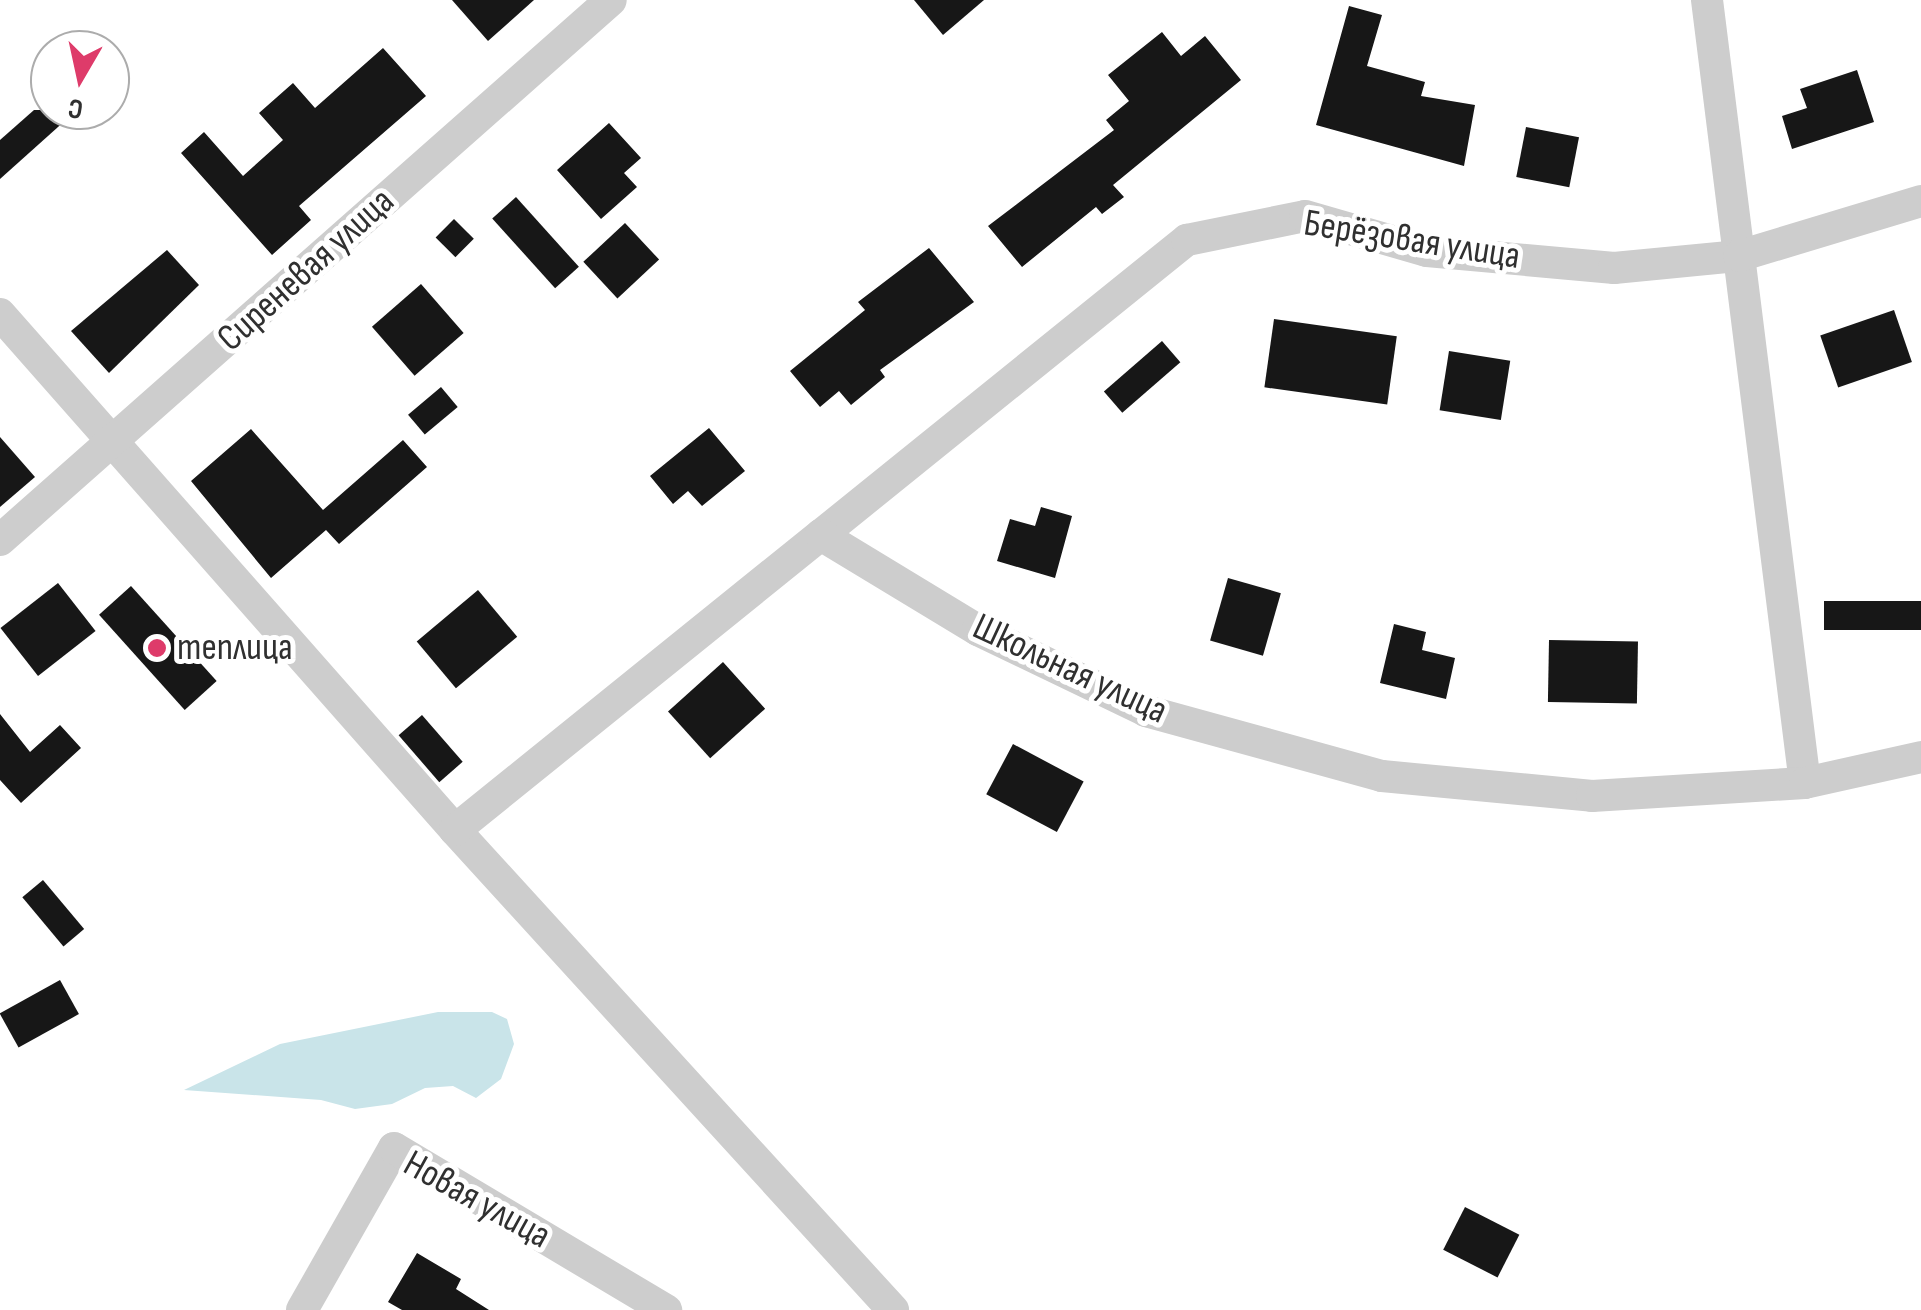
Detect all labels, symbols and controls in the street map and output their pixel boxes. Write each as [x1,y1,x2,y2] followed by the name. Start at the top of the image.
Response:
[30,30,130,130] north arrow
[66,91,85,126] text: С
[208,179,404,361] street label: Сиреневая улица
[1301,200,1523,280] street label: Берёзовая улица
[966,604,1174,734] street label: Школьная улица
[177,625,293,671] place label: теплица
[146,637,168,659] marker: теплица
[396,1141,558,1259] street label: Новая улица

